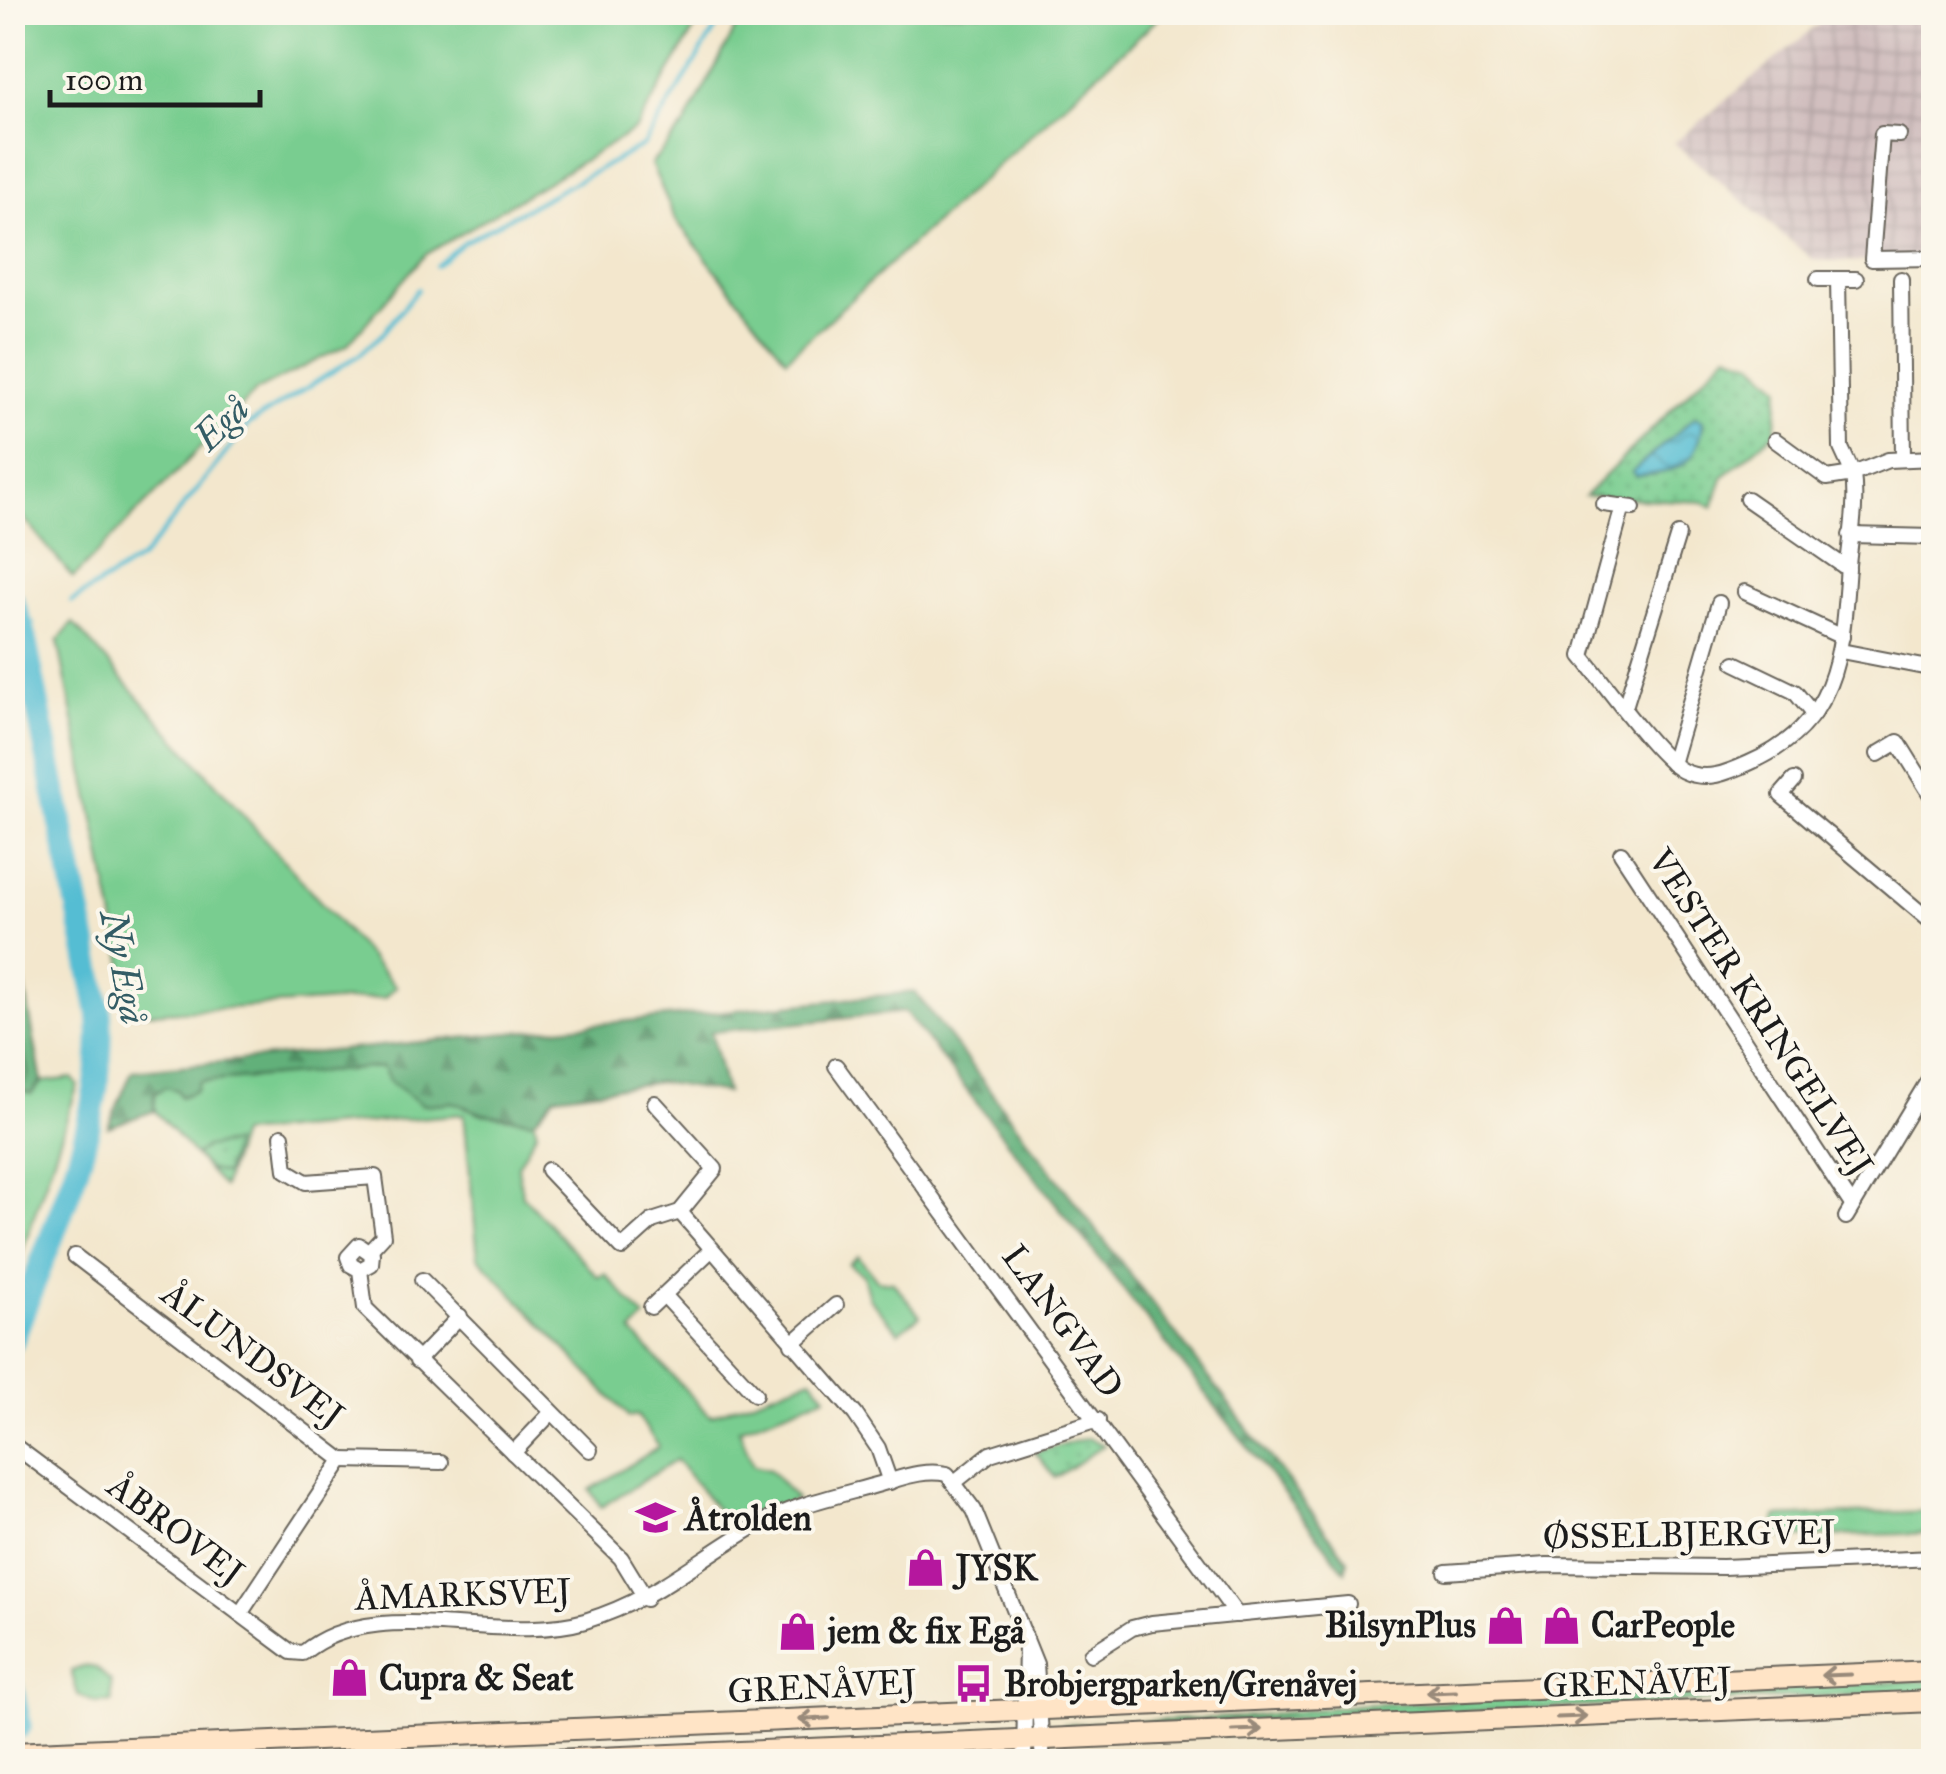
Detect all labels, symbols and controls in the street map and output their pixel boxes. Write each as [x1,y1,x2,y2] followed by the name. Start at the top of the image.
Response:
[50,45,260,107] scale bar
[65,62,143,98] text: 100 m
[183,386,258,461] water label: Egå
[1638,840,1882,1184] street label: VESTER KRINGELVEJ
[90,904,158,1028] water label: Ny Egå
[993,1236,1132,1406] street label: LANGVAD
[151,1270,353,1437] street label: ÅLUNDSVEJ
[97,1462,253,1595] street label: ÅBROVEJ
[683,1496,812,1540] place label: Åtrolden
[634,1497,676,1539] school or university icon: Åtrolden
[1542,1510,1836,1559] street label: ØSSELBJERGVEJ
[905,1547,947,1589] shop icon: JYSK
[952,1547,1040,1590] place label: JYSK
[352,1568,572,1620] street label: ÅMARKSVEJ
[1325,1604,1476,1647] place label: BilsynPlus
[1485,1604,1527,1646] shop icon: BilsynPlus
[1540,1604,1582,1646] shop icon: CarPeople
[1591,1604,1735,1647] place label: CarPeople
[777,1610,819,1652] shop icon: jem & fix Egå
[823,1610,1026,1653] place label: jem & fix Egå
[328,1657,370,1699] shop icon: Cupra & Seat
[379,1657,574,1700] place label: Cupra & Seat
[1542,1657,1732,1707] street label: GRENÅVEJ
[726,1659,918,1713] street label: GRENÅVEJ
[953,1663,995,1705] bus stop icon: Brobjergparken/Grenåvej
[1004,1663,1357,1706] place label: Brobjergparken/Grenåvej
[1821,1666,1853,1685] one-way arrow
[1426,1682,1458,1701] one-way arrow
[1556,1707,1588,1726] one-way arrow
[798,1710,830,1729] one-way arrow
[1231,1721,1263,1740] one-way arrow

